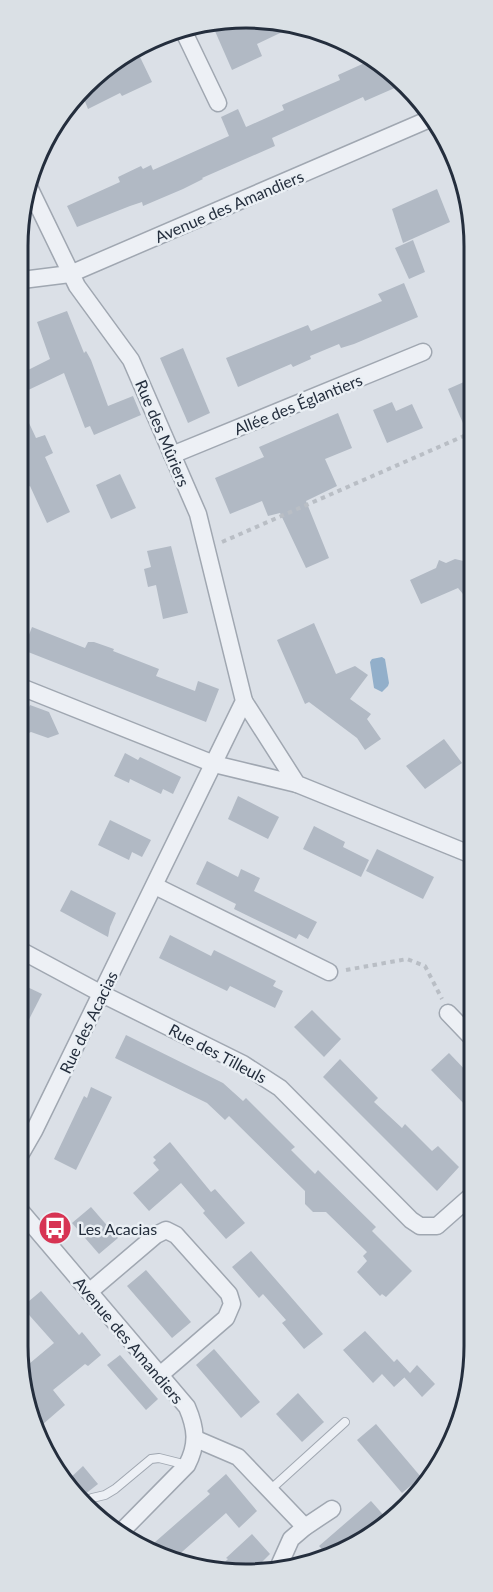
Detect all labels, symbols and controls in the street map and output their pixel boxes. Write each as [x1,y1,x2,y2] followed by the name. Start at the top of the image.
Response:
[152,166,306,246] street label: Avenue des Amandiers
[231,370,365,438] street label: Allée des Églantiers
[132,377,194,489] street label: Rue des Mûriers
[55,968,121,1076] street label: Rue des Acacias
[166,1019,270,1087] street label: Rue des Tilleuls
[37,1210,73,1246] bus stop icon: Les Acacias
[78,1219,157,1238] place label: Les Acacias
[70,1273,188,1407] street label: Avenue des Amandiers

